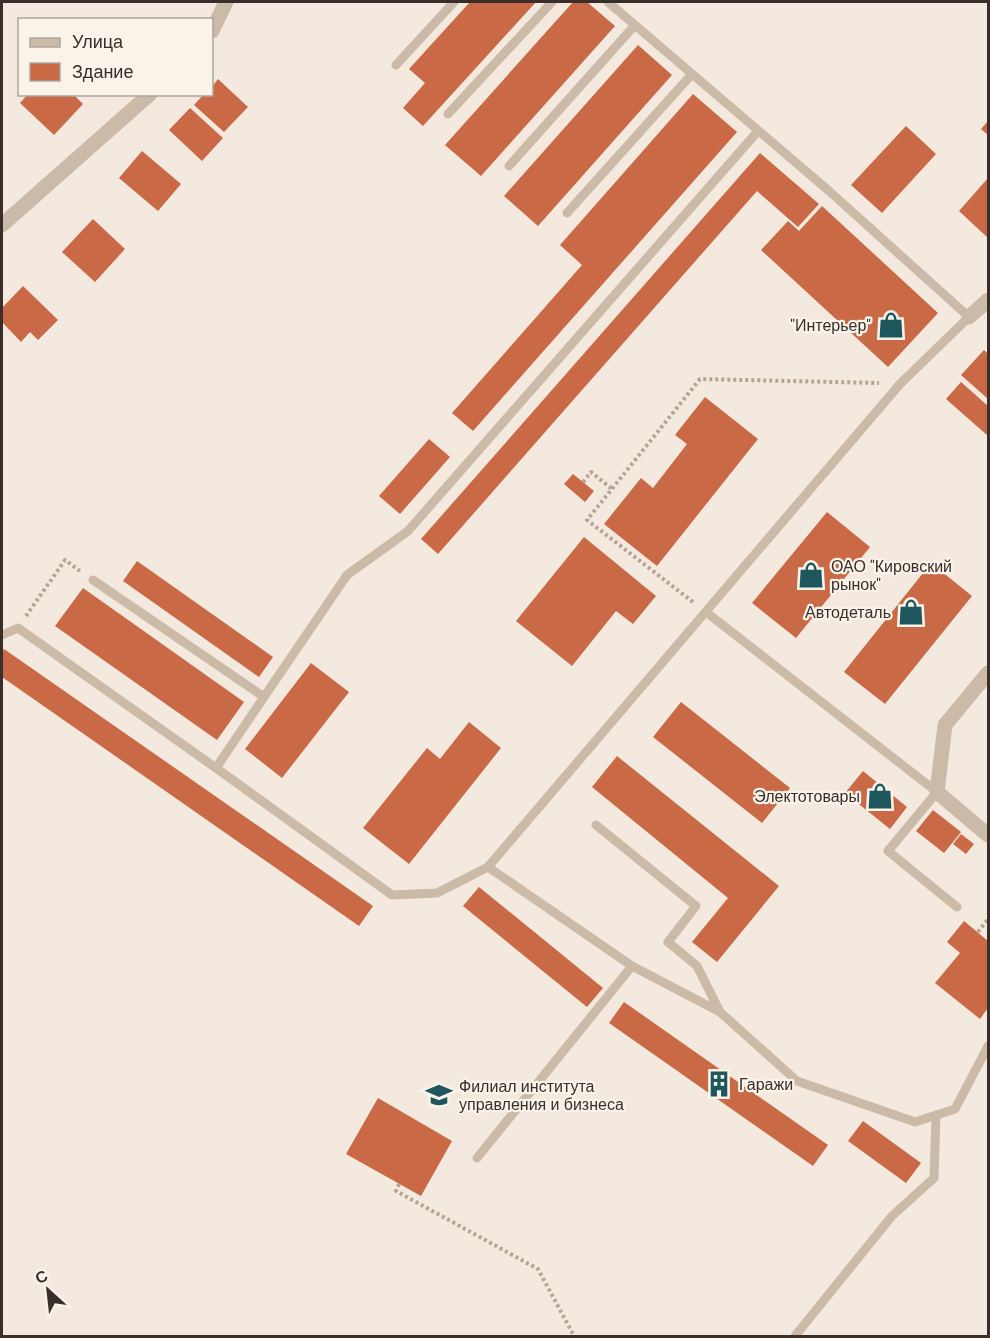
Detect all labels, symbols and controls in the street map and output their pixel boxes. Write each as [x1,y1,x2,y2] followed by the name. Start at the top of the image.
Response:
[18,18,213,96] legend
[72,30,124,54] text: Улица
[72,60,133,84] text: Здание
[876,310,906,340] shop icon: "Интерьер"
[790,315,871,336] place label: "Интерьер"
[831,556,952,595] place label: ОАО "Кировский рынок"
[796,560,826,590] shop icon: ОАО "Кировский рынок"
[896,597,926,627] shop icon: Автодеталь
[805,602,891,623] place label: Автодеталь
[865,781,895,811] shop icon: Электотовары
[754,786,860,807] place label: Электотовары
[704,1069,734,1099] building icon: Гаражи
[739,1074,793,1095] place label: Гаражи
[459,1076,624,1115] place label: Филиал института управления и бизнеса
[424,1080,454,1110] school or university icon: Филиал института управления и бизнеса
[18,1260,78,1320] north arrow
[31,1265,52,1289] text: С

